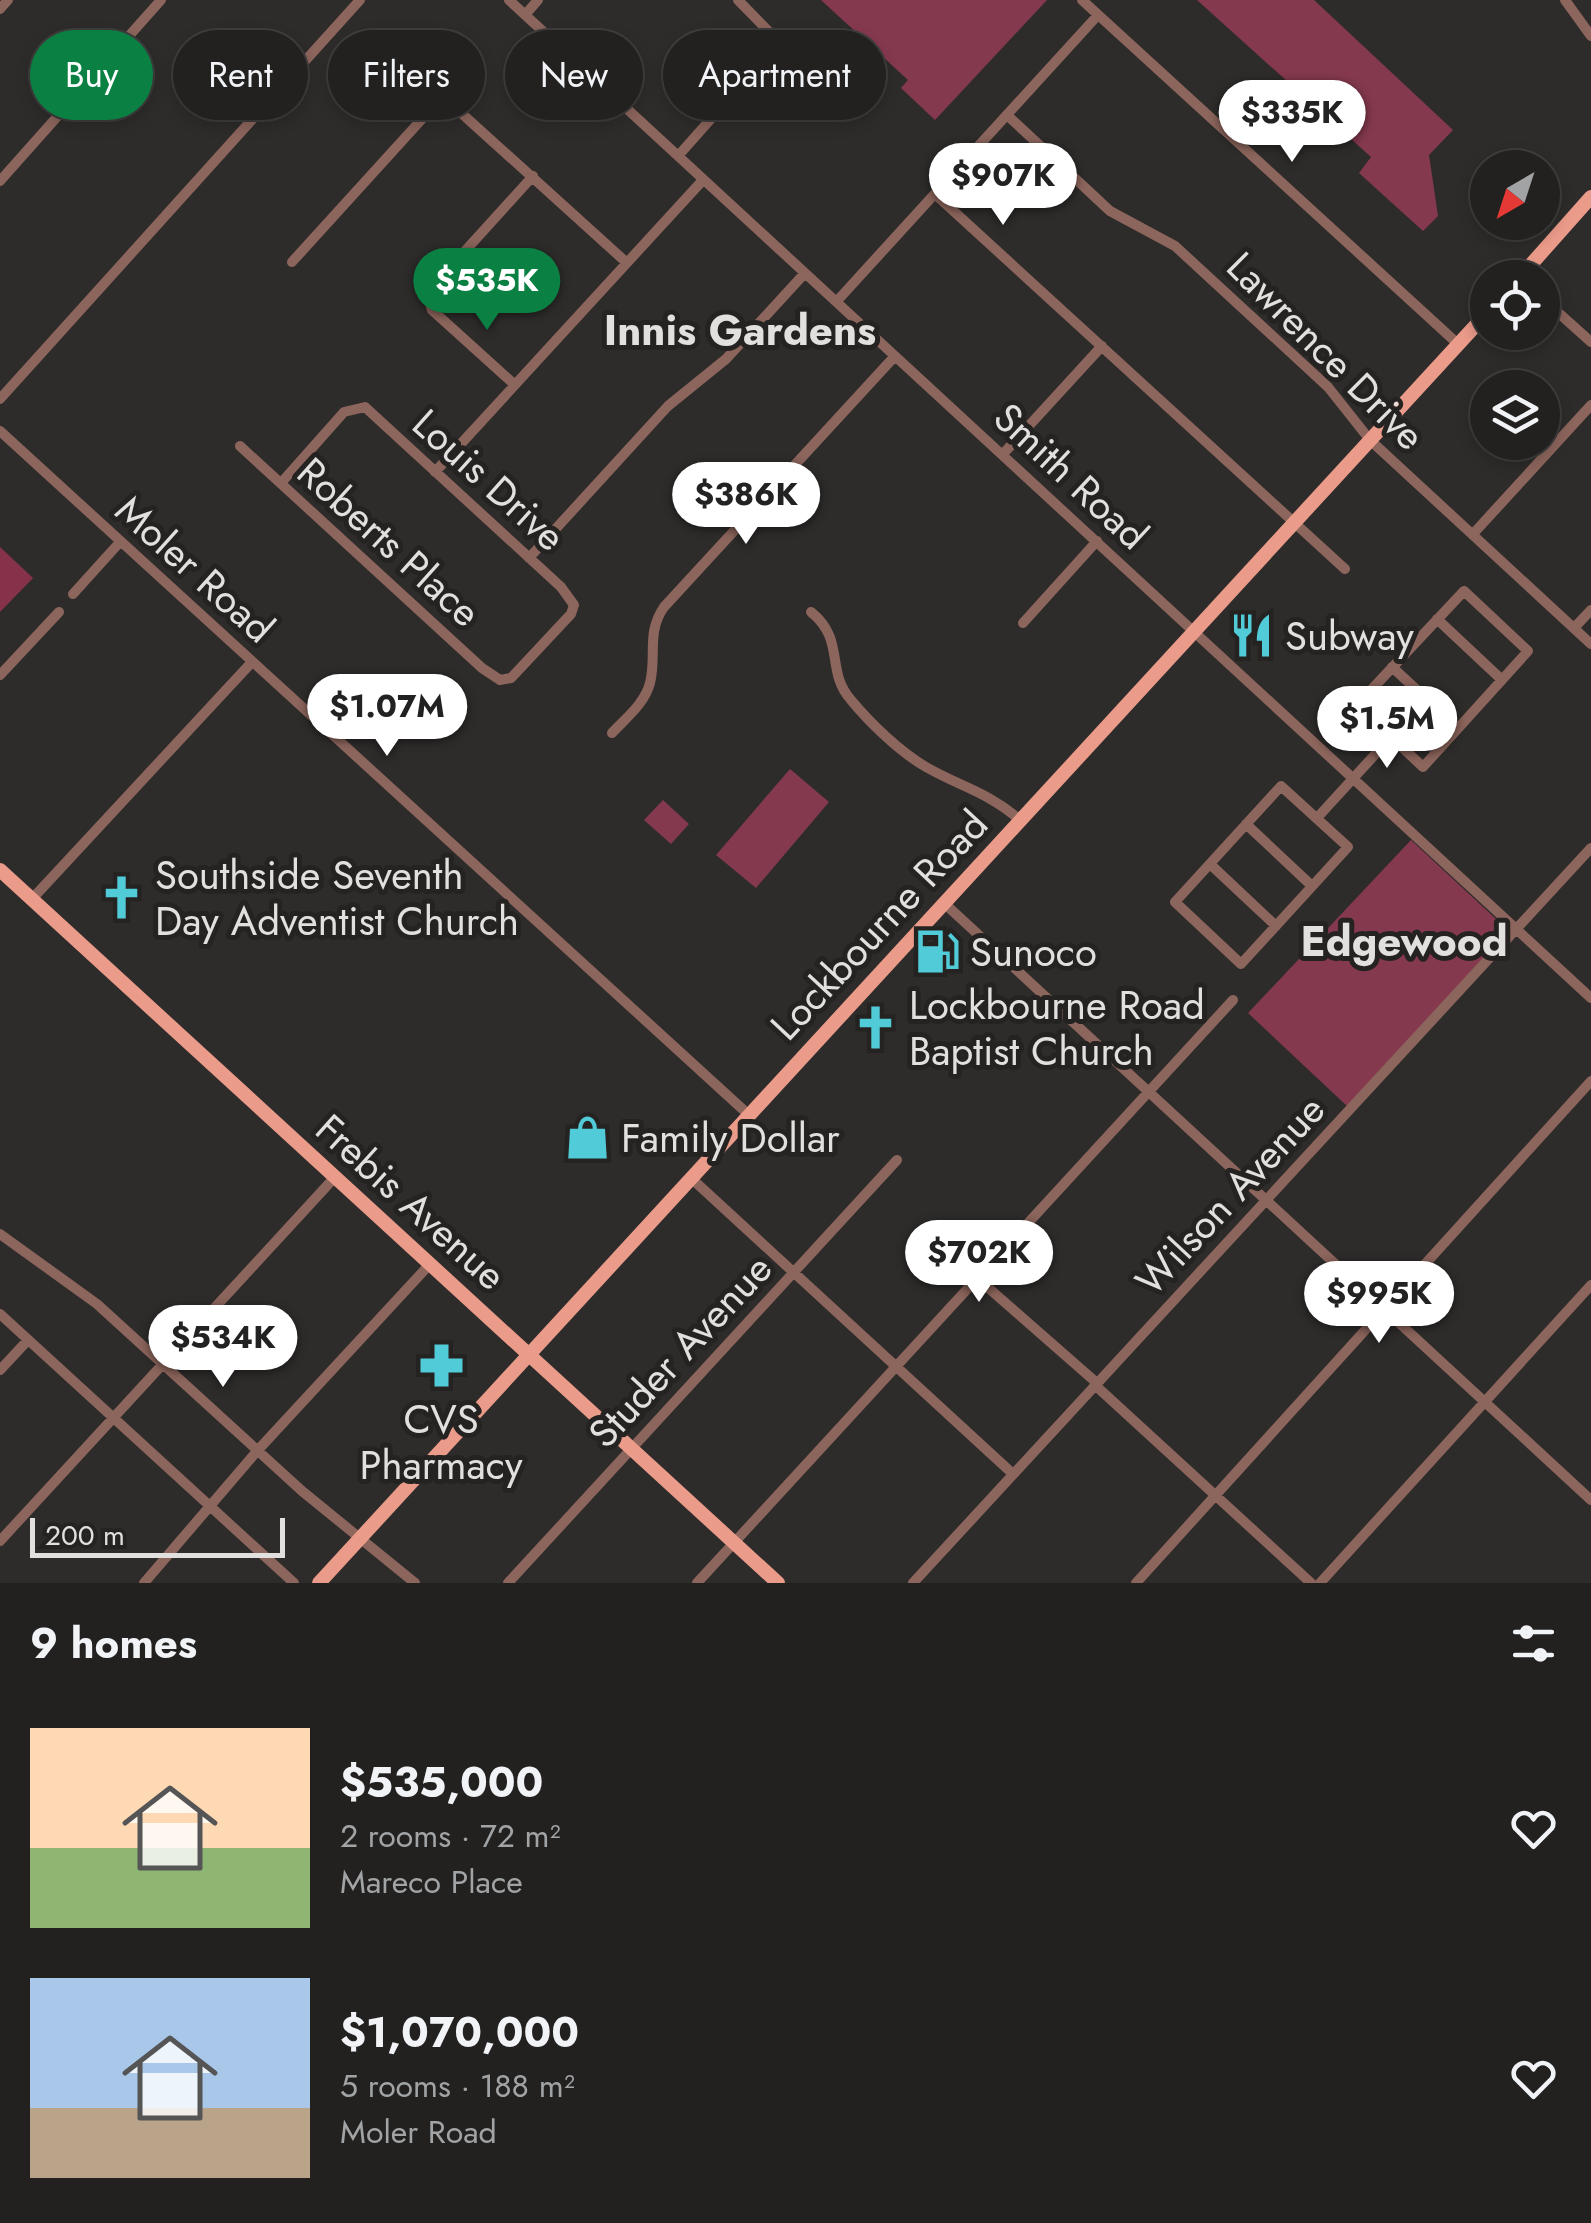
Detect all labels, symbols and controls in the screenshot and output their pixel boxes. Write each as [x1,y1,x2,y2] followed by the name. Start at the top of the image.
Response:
[30,30,153,120] chip: Buy
[173,30,308,120] chip: Rent
[328,30,485,120] chip: Filters
[505,30,643,120] chip: New
[663,30,886,120] chip: Apartment
[1222,80,1362,165] pin: $335K
[1241,89,1343,135] text: $335K
[933,143,1073,228] pin: $907K
[1470,150,1560,240] north arrow
[1470,150,1560,460] map controls
[951,152,1055,198] text: $907K
[1214,239,1438,463] street label: Lawrence Drive
[417,248,557,333] pin: $535K
[435,257,539,303] text: $535K
[1470,260,1560,350] button: locate
[604,300,876,361] district label: Innis Gardens
[1470,370,1560,460] button: layers
[981,389,1161,563] street label: Smith Road
[400,395,578,565] street label: Louis Drive
[284,444,494,640] street label: Roberts Place
[676,462,816,547] pin: $386K
[694,471,798,517] text: $386K
[103,482,287,656] street label: Moler Road
[1285,607,1414,665] place label: Subway
[1228,612,1276,660] restaurant icon: Subway
[306,674,468,759] pin: $1.07M
[329,683,445,729] text: $1.07M
[1317,686,1457,771] pin: $1.5M
[1339,695,1435,741] text: $1.5M
[757,797,1001,1053] street label: Lockbourne Road
[155,846,519,950] place label: Southside Seventh Day Adventist Church
[98,874,146,922] church icon: Southside Seventh Day Adventist Church
[1300,911,1508,972] district label: Edgewood
[970,923,1097,981] place label: Sunoco
[913,928,961,976] fuel station icon: Sunoco
[909,976,1205,1080] place label: Lockbourne Road Baptist Church
[852,1004,900,1052] church icon: Lockbourne Road Baptist Church
[1122,1082,1338,1308] street label: Wilson Avenue
[303,1101,519,1303] street label: Frebis Avenue
[621,1109,840,1167] place label: Family Dollar
[564,1114,612,1162] shop icon: Family Dollar
[909,1220,1049,1305] pin: $702K
[927,1229,1031,1275] text: $702K
[575,1241,785,1461] street label: Studer Avenue
[1309,1261,1449,1346] pin: $995K
[1326,1270,1432,1316] text: $995K
[153,1305,293,1390] pin: $534K
[170,1314,276,1360] text: $534K
[417,1342,465,1390] pharmacy icon: CVS Pharmacy
[359,1390,523,1494] place label: CVS Pharmacy
[30,1513,285,1558] scale bar
[45,1515,125,1556] text: 200 m
[30,1613,197,1674] text: 9 homes
[1506,1616,1561,1671] icon: filters
[340,1752,543,1813] text: $535,000
[110,1768,230,1888] icon: home
[1506,1801,1561,1856] icon: heart
[340,1813,561,1859] text: 2 rooms · 72 m²
[340,1859,523,1905] text: Mareco Place
[340,2002,579,2063] text: $1,070,000
[110,2018,230,2138] icon: home
[1506,2051,1561,2106] icon: heart
[340,2063,575,2109] text: 5 rooms · 188 m²
[340,2109,497,2155] text: Moler Road

